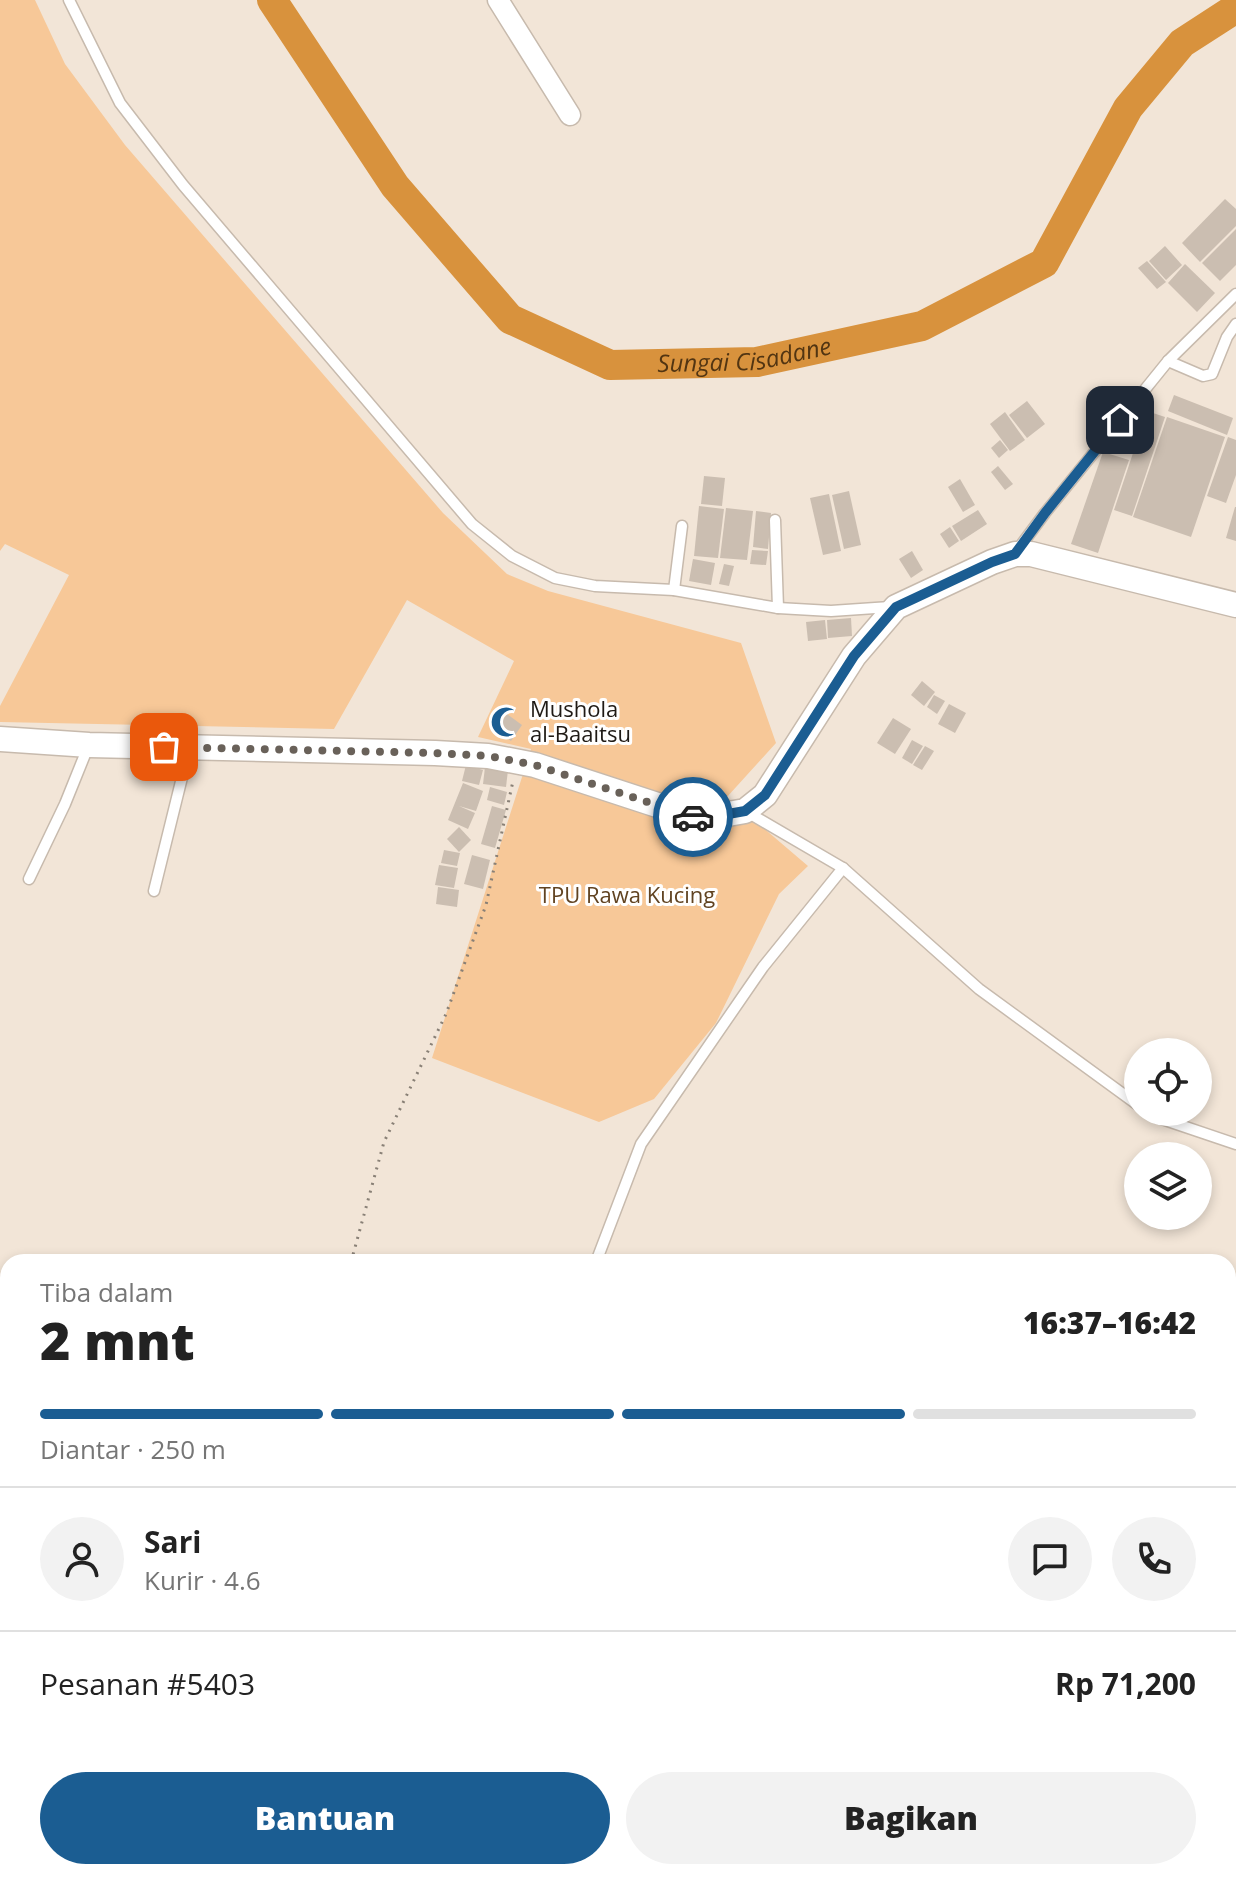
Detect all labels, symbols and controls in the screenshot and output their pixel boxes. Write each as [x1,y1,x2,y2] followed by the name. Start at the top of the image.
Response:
[657,328,834,379] water label: Sungai Cisadane
[1086,386,1154,454] pin
[1098,398,1142,442] icon: home
[530,693,631,748] place label: Mushola al-Baaitsu
[489,705,523,739] mosque icon: Mushola al-Baaitsu
[130,713,198,781] pin
[142,725,186,769] icon: bag
[653,777,733,857] courier
[671,795,715,839] icon: car
[539,879,715,909] park label: TPU Rawa Kucing
[1124,1038,1212,1230] map controls
[1124,1038,1212,1126] button: locate
[1124,1142,1212,1230] button: layers
[40,1274,173,1310] text: Tiba dalam
[1023,1302,1196,1343] text: 16:37–16:42
[40,1304,195,1375] text: 2 mnt
[40,1431,226,1467] text: Diantar · 250 m
[40,1517,124,1601] button: person
[1008,1517,1092,1601] button: chat
[1112,1517,1196,1601] button: phone
[144,1521,201,1562] text: Sari
[144,1562,261,1598] text: Kurir · 4.6
[40,1663,255,1704] text: Pesanan #5403
[1055,1663,1196,1704] text: Rp 71,200
[40,1772,610,1864] button: Bantuan
[626,1772,1196,1864] button: Bagikan

